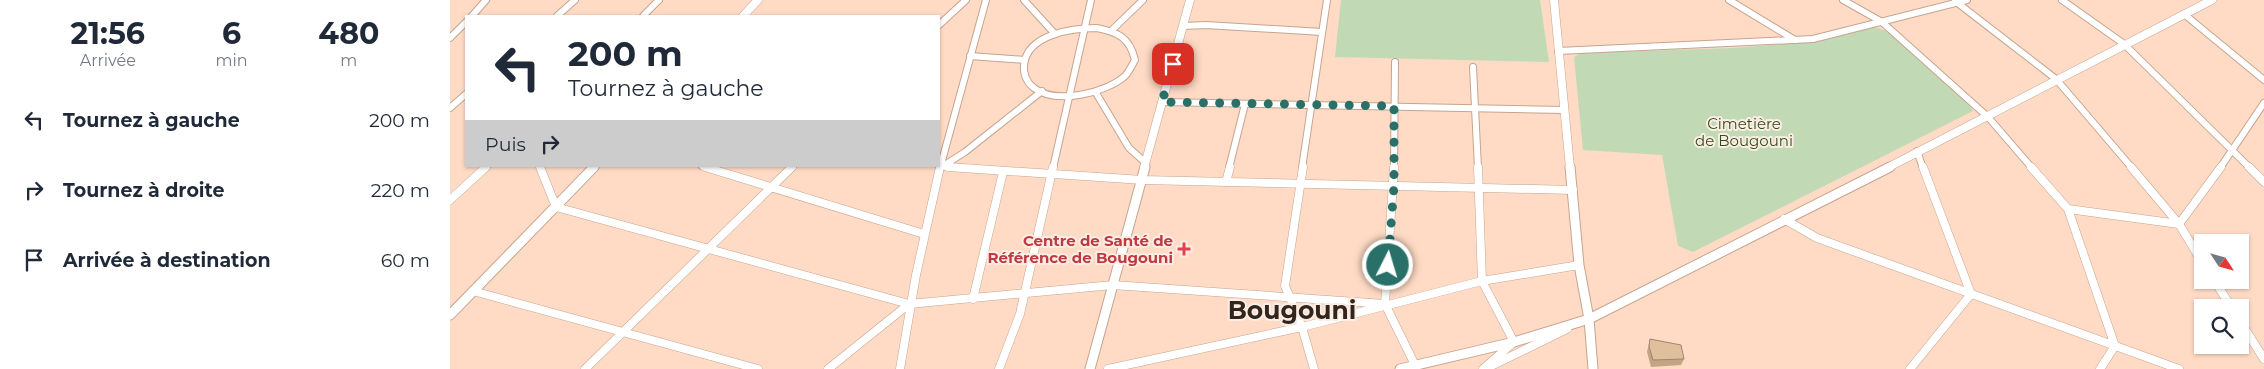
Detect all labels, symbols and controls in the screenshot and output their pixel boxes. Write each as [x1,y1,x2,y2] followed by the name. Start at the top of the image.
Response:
[71,15,145,52] text: 21:56
[222,15,241,52] text: 6
[318,15,379,52] text: 480
[568,32,683,75] text: 200 m
[485,35,550,100] icon: left
[1152,43,1194,85] pin
[1159,50,1187,78] icon: arrive
[80,51,136,70] text: Arrivée
[216,51,248,70] text: min
[340,51,357,70] text: m
[568,75,764,102] text: Tournez à gauche
[20,106,48,134] icon: left
[63,109,240,132] text: Tournez à gauche
[369,109,430,132] text: 200 m
[1695,114,1793,150] park label: Cimetière de Bougouni
[536,130,564,158] icon: right
[485,133,526,156] text: Puis
[20,176,48,204] icon: right
[63,179,224,202] text: Tournez à droite
[371,179,430,202] text: 220 m
[987,231,1173,267] place label: Centre de Santé de Référence de Bougouni
[2194,234,2249,289] north arrow
[2194,234,2249,354] map controls
[1361,238,1413,290] position arrow
[1177,242,1191,256] marker: Centre de Santé de Référence de Bougouni
[20,246,48,274] icon: arrive
[63,249,271,272] text: Arrivée à destination
[381,249,430,272] text: 60 m
[1228,295,1356,325] district label: Bougouni
[2194,299,2249,354] button: search

